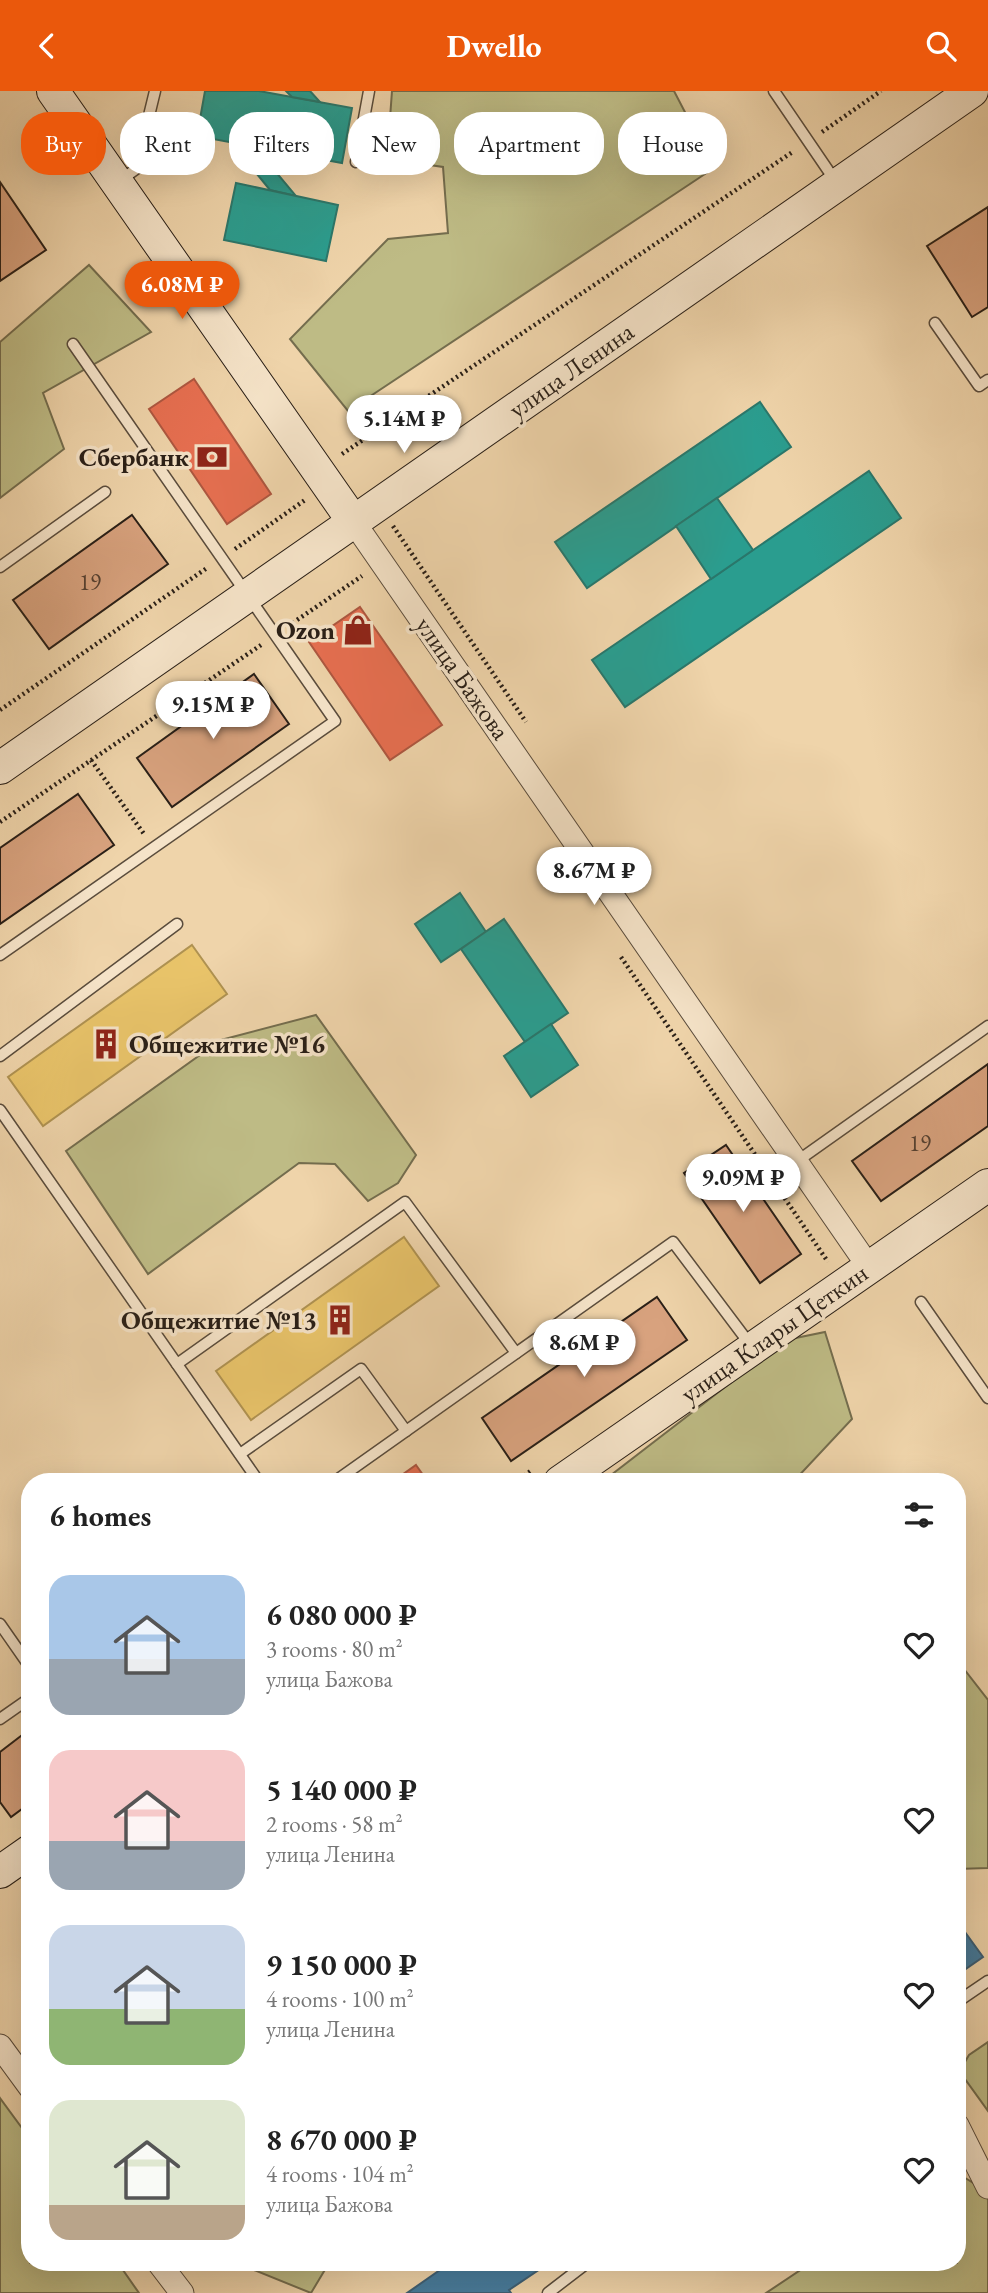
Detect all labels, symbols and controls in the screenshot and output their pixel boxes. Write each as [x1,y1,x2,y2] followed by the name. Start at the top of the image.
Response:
[446,25,542,67] text: Dwello
[28,27,66,65] icon: back
[922,27,960,65] icon: search
[21,112,106,175] chip: Buy
[120,112,215,175] chip: Rent
[229,112,334,175] chip: Filters
[348,112,440,175] chip: New
[454,112,604,175] chip: Apartment
[618,112,727,175] chip: House
[117,261,247,321] pin: 6.08M ₽
[141,269,223,299] text: 6.08M ₽
[502,314,641,426] street label: улица Ленина
[339,395,469,455] pin: 5.14M ₽
[363,403,445,433] text: 5.14M ₽
[79,440,190,474] place label: Сбербанк
[195,440,229,474] bank icon: Сбербанк
[79,567,101,597] house number: 19
[408,610,518,747] street label: улица Бажова
[276,613,335,647] place label: Ozon
[341,613,375,647] shop icon: Ozon
[148,681,278,741] pin: 9.15M ₽
[172,689,254,719] text: 9.15M ₽
[529,847,659,907] pin: 8.67M ₽
[553,855,635,885] text: 8.67M ₽
[89,1027,123,1061] building icon: Общежитие №16
[129,1027,325,1061] place label: Общежитие №16
[909,1128,931,1158] house number: 19
[678,1155,808,1214] pin: 9.09M ₽
[702,1162,784,1192] text: 9.09M ₽
[674,1256,874,1410] street label: улица Клары Цеткин
[121,1303,317,1337] place label: Общежитие №13
[323,1303,357,1337] building icon: Общежитие №13
[527,1319,641,1379] pin: 8.6M ₽
[549,1327,619,1357] text: 8.6M ₽
[49,1496,151,1535] text: 6 homes
[900,1496,938,1534] icon: filters
[266,1595,417,1634] text: 6 080 000 ₽
[105,1603,189,1687] icon: home
[900,1626,938,1664] icon: heart
[266,1634,403,1664] text: 3 rooms · 80 m²
[266,1664,393,1694] text: улица Бажова
[266,1770,417,1809] text: 5 140 000 ₽
[105,1778,189,1862] icon: home
[900,1801,938,1839] icon: heart
[266,1809,403,1839] text: 2 rooms · 58 m²
[266,1839,395,1869] text: улица Ленина
[266,1945,417,1984] text: 9 150 000 ₽
[105,1953,189,2037] icon: home
[900,1976,938,2014] icon: heart
[266,1984,414,2014] text: 4 rooms · 100 m²
[266,2014,395,2044] text: улица Ленина
[266,2120,417,2159] text: 8 670 000 ₽
[105,2128,189,2212] icon: home
[900,2151,938,2189] icon: heart
[266,2159,414,2189] text: 4 rooms · 104 m²
[266,2189,393,2219] text: улица Бажова

